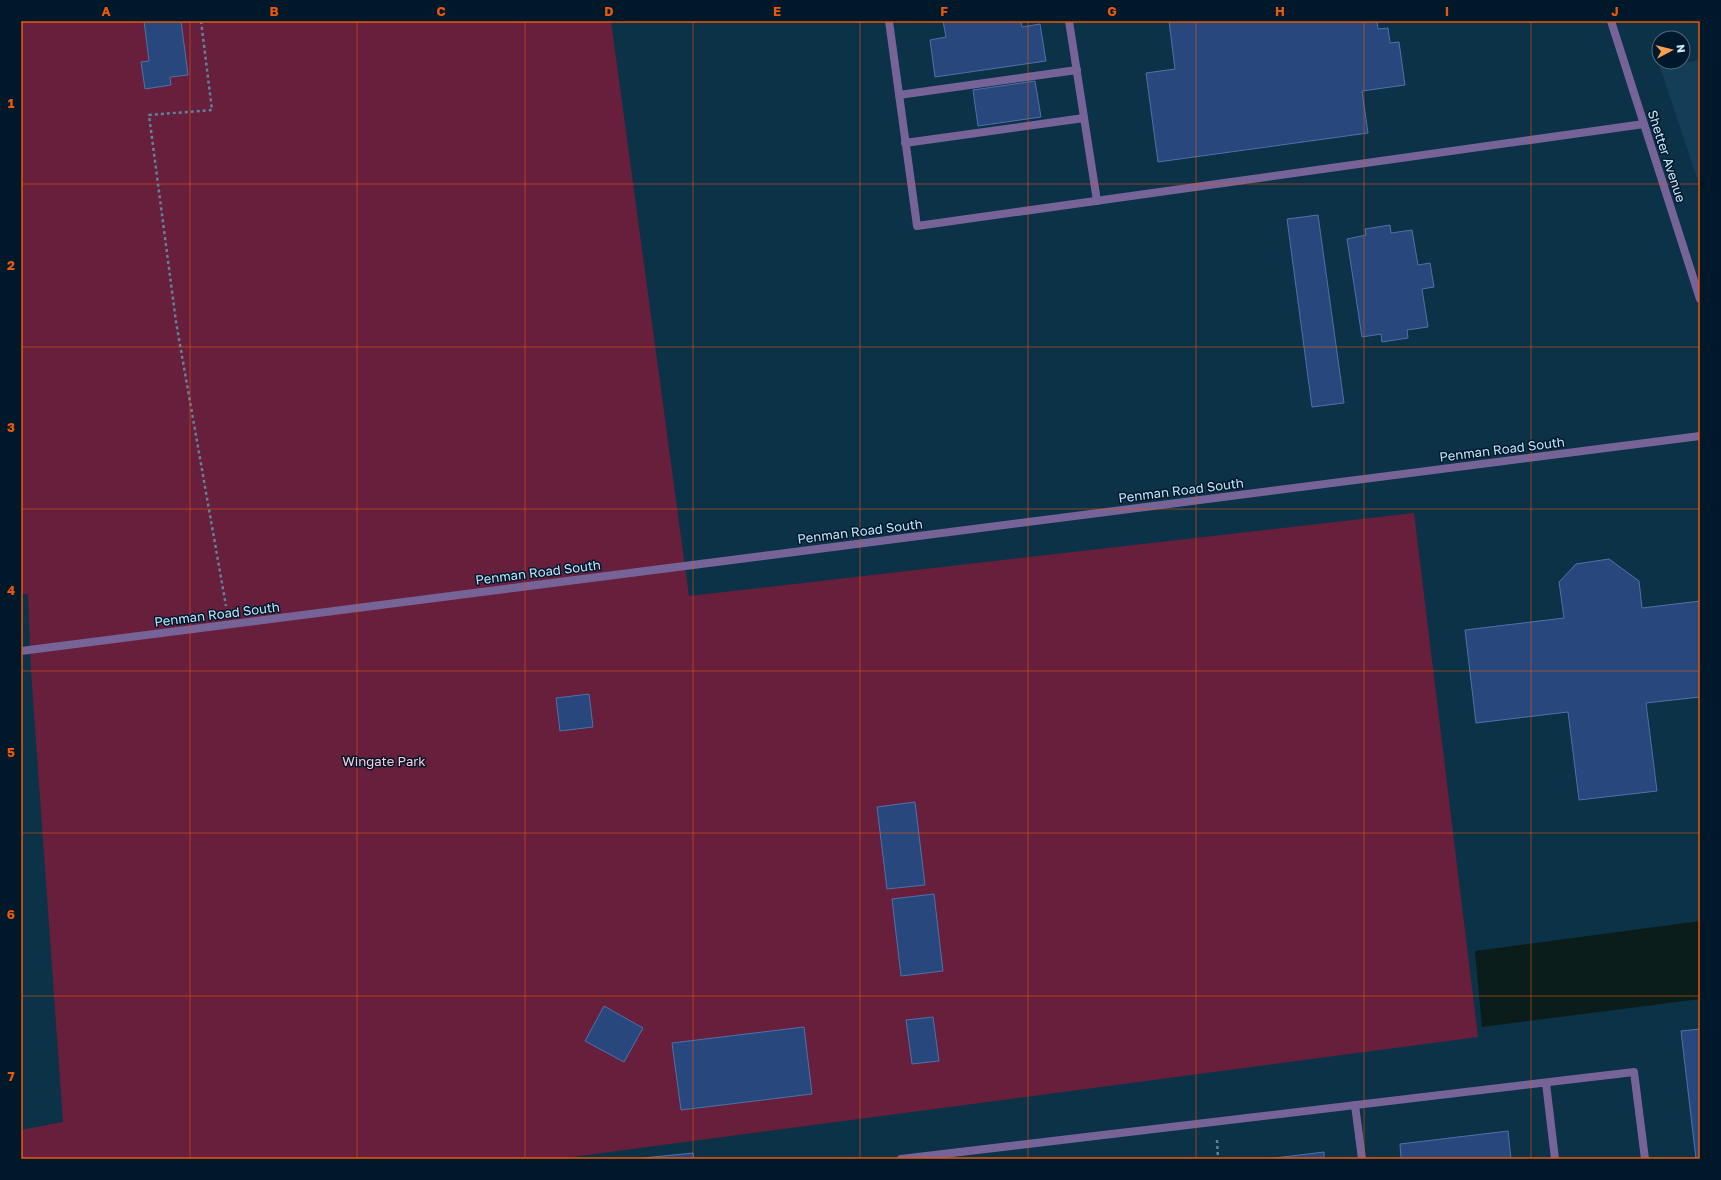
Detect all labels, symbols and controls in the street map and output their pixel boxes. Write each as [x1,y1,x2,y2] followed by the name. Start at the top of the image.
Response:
[101,3,111,19] text: A
[269,3,279,19] text: B
[436,3,446,19] text: C
[604,3,614,19] text: D
[773,3,781,19] text: E
[940,3,948,19] text: F
[1107,3,1117,19] text: G
[1275,3,1285,19] text: H
[1445,3,1449,19] text: I
[1611,3,1619,19] text: J
[1651,30,1691,70] north arrow
[1674,44,1688,54] text: N
[8,95,15,111] text: 1
[1645,108,1689,204] street label: Shetter Avenue
[7,257,15,273] text: 2
[7,419,15,435] text: 3
[1438,433,1566,465] street label: Penman Road South
[1117,474,1245,506] street label: Penman Road South
[796,515,924,547] street label: Penman Road South
[474,556,602,588] street label: Penman Road South
[7,582,15,598] text: 4
[153,598,281,630] street label: Penman Road South
[7,744,15,760] text: 5
[342,753,426,769] park label: Wingate Park
[7,906,15,922] text: 6
[7,1068,15,1084] text: 7

